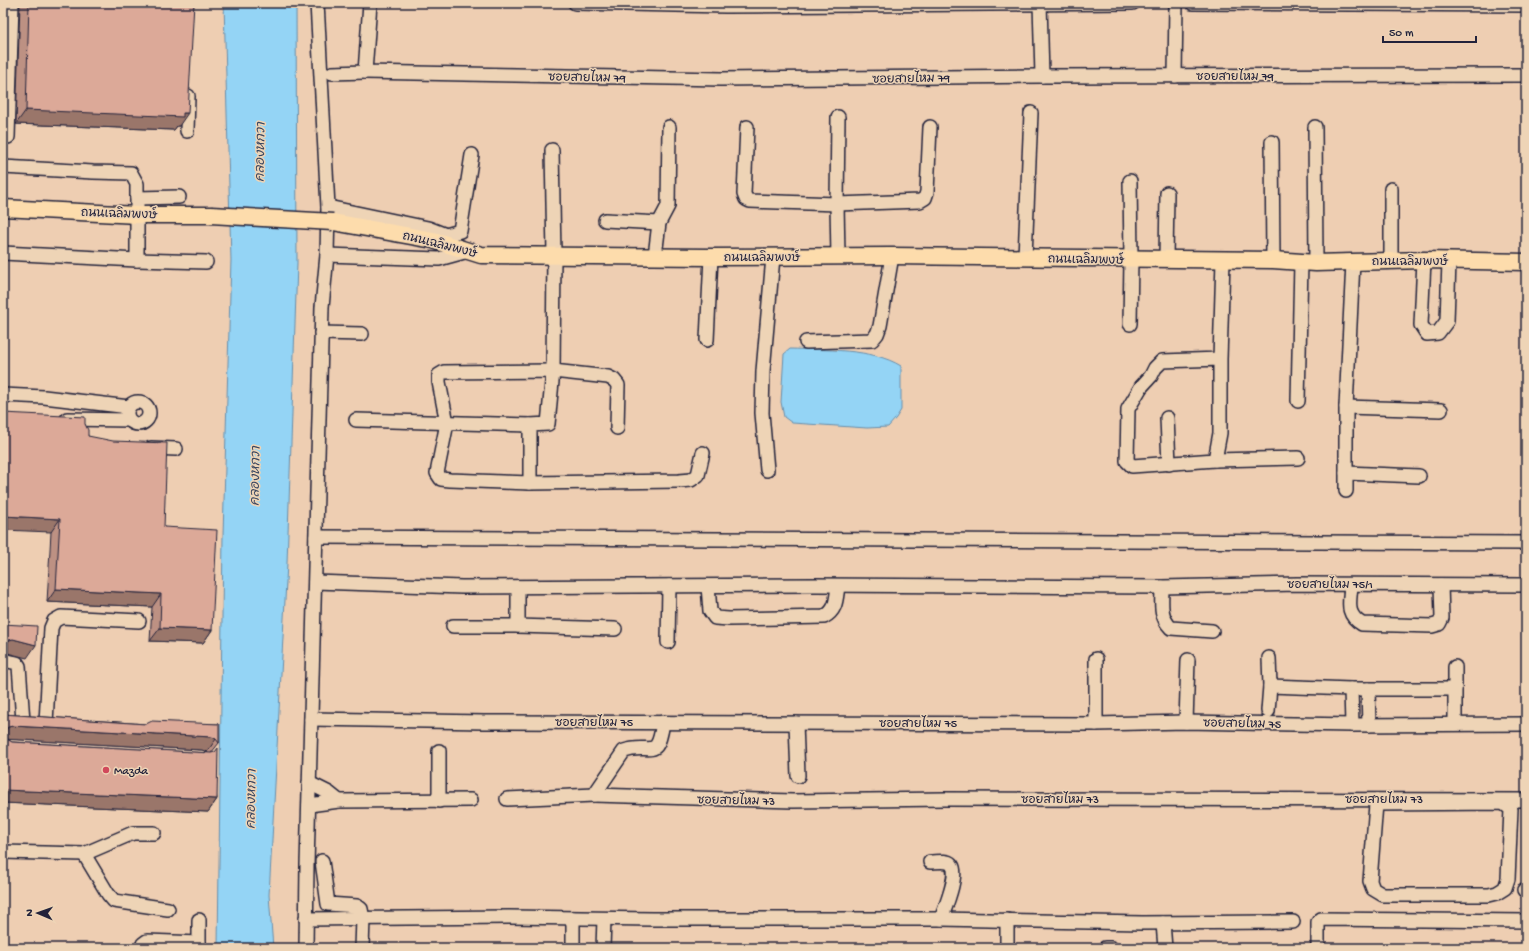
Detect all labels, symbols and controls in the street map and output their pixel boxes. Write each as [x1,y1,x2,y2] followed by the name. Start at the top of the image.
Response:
[1383,18,1476,44] scale bar
[1389,27,1414,41] text: 50 m
[548,68,626,87] street label: ซอยสายไหม 79
[1196,68,1274,85] street label: ซอยสายไหม 79
[872,69,950,88] street label: ซอยสายไหม 79
[253,121,270,182] water label: คลองหกวา
[80,204,159,223] street label: ถนนเฉลิมพงษ์
[401,227,480,262] street label: ถนนเฉลิมพงษ์
[724,249,801,266] street label: ถนนเฉลิมพงษ์
[1048,250,1125,269] street label: ถนนเฉลิมพงษ์
[1372,253,1449,270] street label: ถนนเฉลิมพงษ์
[248,445,265,506] water label: คลองหกวา
[1287,576,1373,593] street label: ซอยสายไหม 75/1
[555,714,633,731] street label: ซอยสายไหม 75
[1203,714,1281,733] street label: ซอยสายไหม 75
[879,715,957,732] street label: ซอยสายไหม 75
[101,765,111,775] marker: Mazda
[114,765,148,779] place label: Mazda
[244,768,261,829] water label: คลองหกวา
[697,791,775,810] street label: ซอยสายไหม 73
[1021,791,1099,808] street label: ซอยสายไหม 73
[1345,791,1423,808] street label: ซอยสายไหม 73
[18,893,58,933] north arrow
[24,909,36,917] text: N

